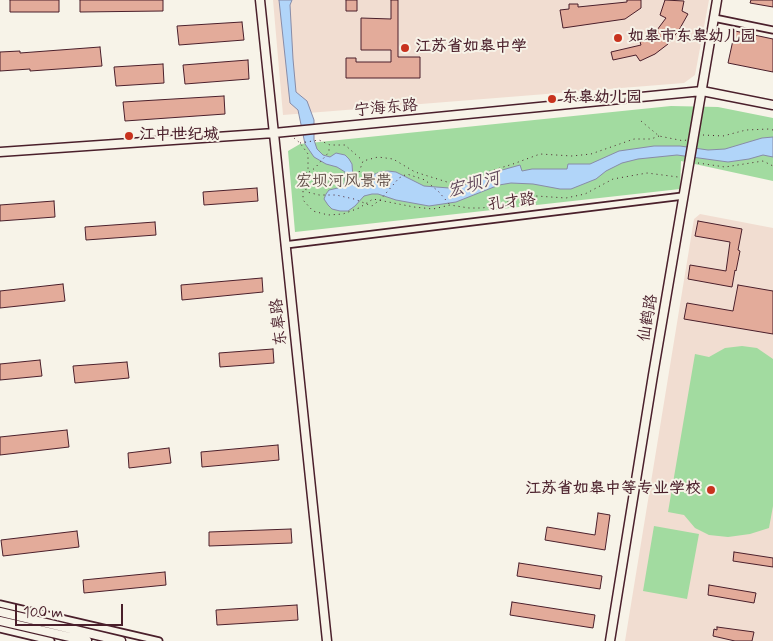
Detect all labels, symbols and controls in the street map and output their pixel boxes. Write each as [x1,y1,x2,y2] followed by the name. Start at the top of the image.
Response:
[628,28,756,48] place label: 如皋市东皋幼儿园
[612,32,624,44] marker: 如皋市东皋幼儿园
[415,38,527,58] place label: 江苏省如皋中学
[399,42,411,54] marker: 江苏省如皋中学
[562,89,642,109] place label: 东皋幼儿园
[546,93,558,105] marker: 东皋幼儿园
[353,97,419,121] street label: 宁海东路
[139,126,219,146] place label: 江中世纪城
[123,130,135,142] marker: 江中世纪城
[445,169,503,203] water label: 宏坝河
[296,173,392,193] park label: 宏坝河风景带
[487,191,537,215] street label: 孔才路
[635,293,663,343] street label: 仙鹤路
[268,297,292,347] street label: 东皋路
[525,480,701,500] place label: 江苏省如皋中等专业学校
[705,484,717,496] marker: 江苏省如皋中等专业学校
[18,594,125,626] scale bar
[23,603,63,623] text: 100 m

